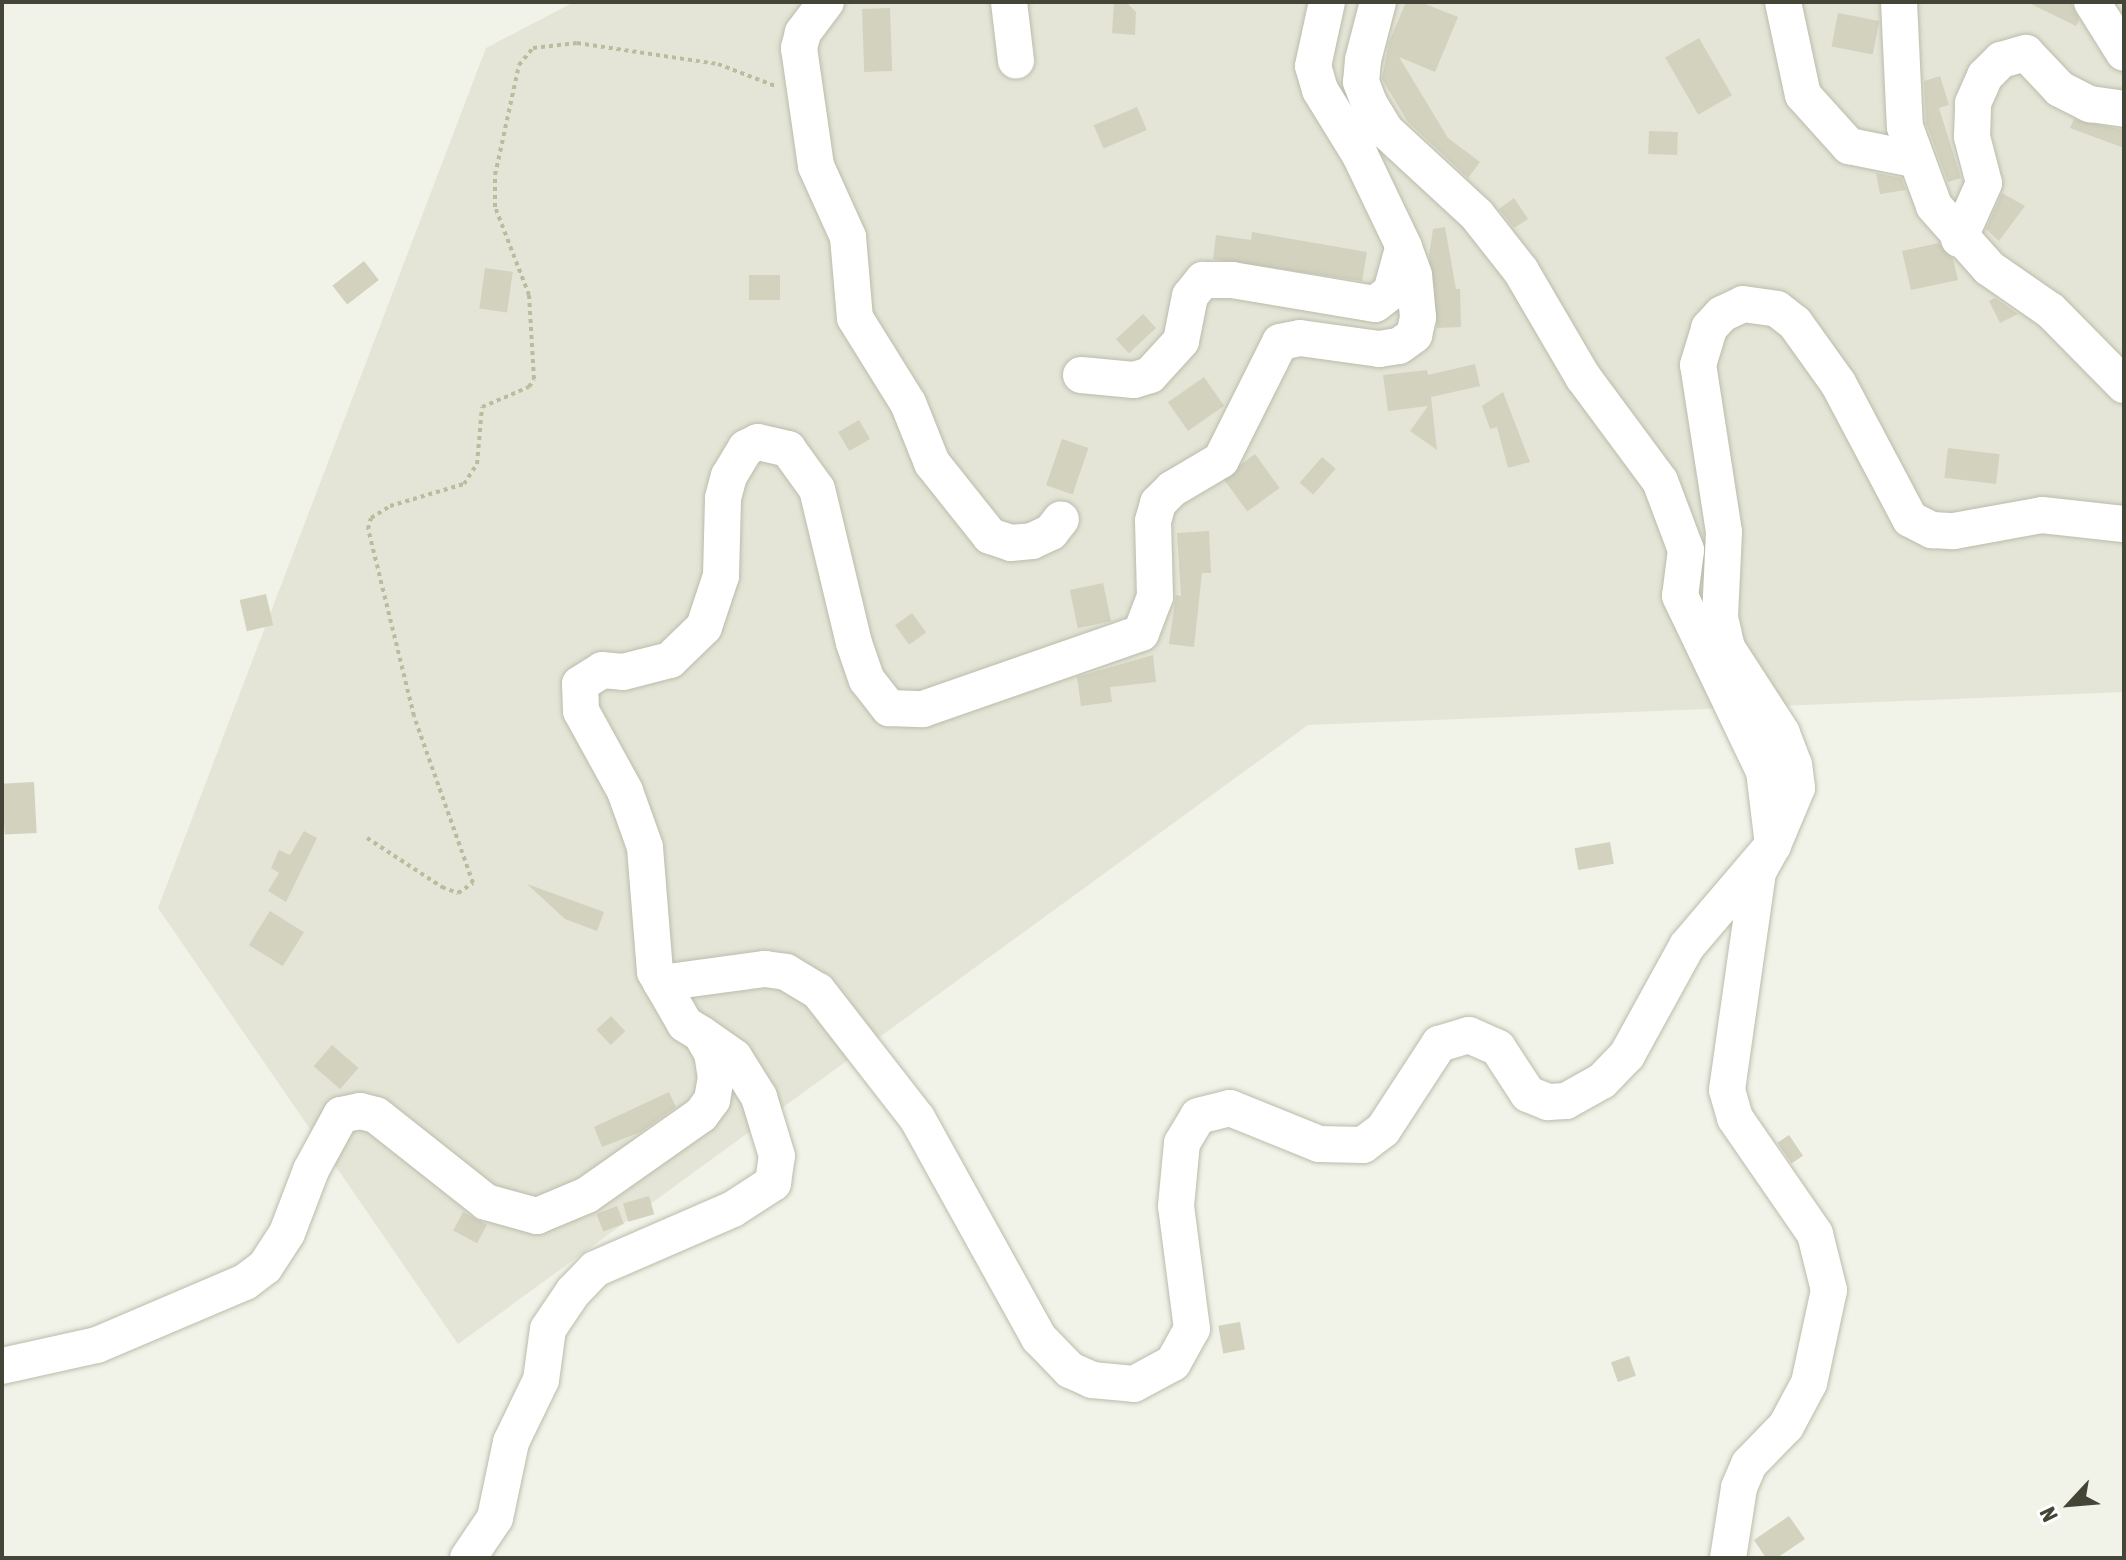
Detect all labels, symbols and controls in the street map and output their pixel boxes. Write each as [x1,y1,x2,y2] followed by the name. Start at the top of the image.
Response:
[2030,1464,2110,1544] north arrow
[2034,1503,2063,1526] text: N

